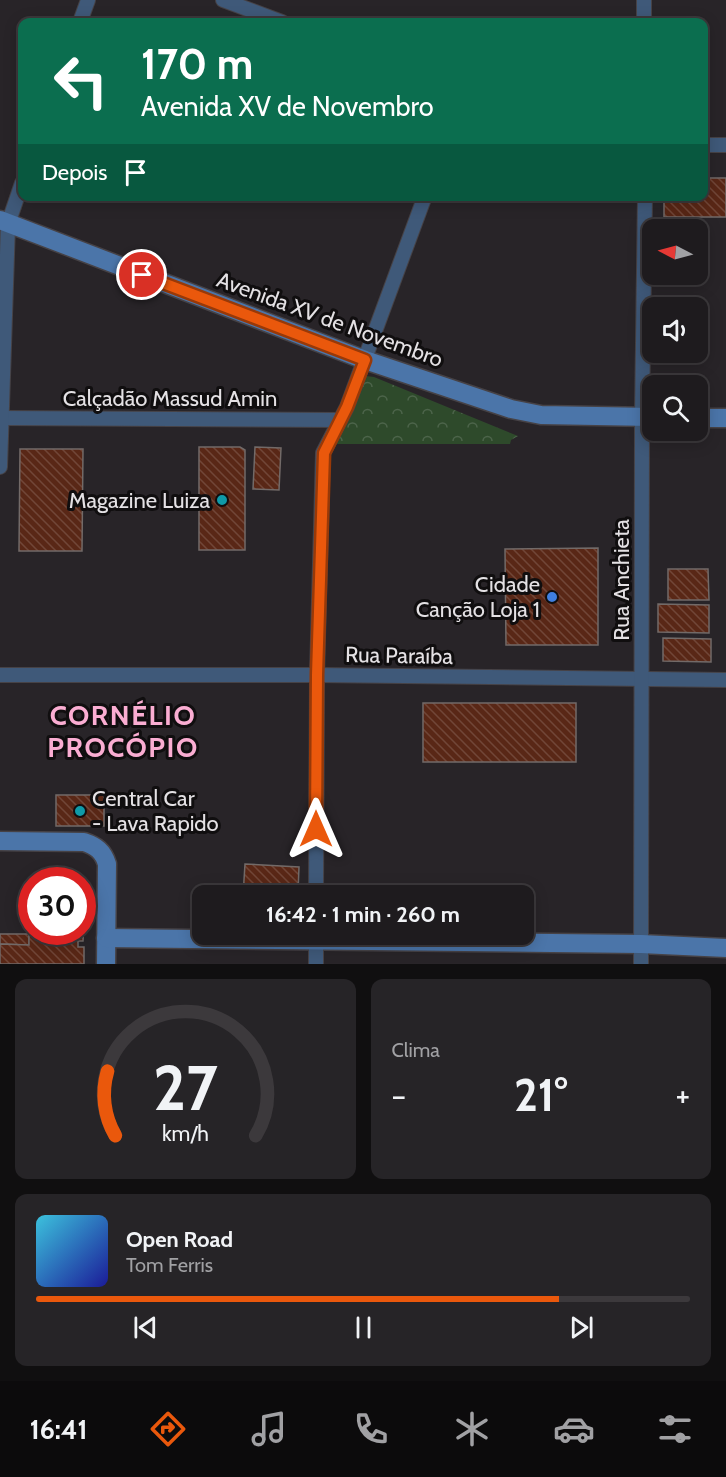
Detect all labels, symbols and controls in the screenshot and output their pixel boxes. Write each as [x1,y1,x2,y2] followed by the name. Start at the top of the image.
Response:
[141,38,253,90] text: 170 m
[42,42,120,120] icon: left
[141,90,434,123] text: Avenida XV de Novembro
[119,156,152,189] icon: arrive
[42,159,107,186] text: Depois
[642,219,708,285] north arrow
[642,219,708,441] map controls
[116,249,167,300] pin
[125,258,158,291] icon: arrive
[213,266,446,373] street label: Avenida XV de Novembro
[642,297,708,363] button: sound
[642,375,708,441] button: search
[63,385,277,412] street label: Calçadão Massud Amin
[69,487,210,514] place label: Magazine Luiza
[215,493,229,507] marker: Magazine Luiza
[608,519,635,641] street label: Rua Anchieta
[416,571,540,623] place label: Cidade Canção Loja 1
[545,590,559,604] marker: Cidade Canção Loja 1
[345,641,453,670] street label: Rua Paraíba
[47,698,199,764] district label: CORNÉLIO PROCÓPIO
[92,785,219,837] place label: Central Car - Lava Rapido
[284,797,348,861] position arrow
[73,804,87,818] marker: Central Car - Lava Rapido
[18,867,96,945] speed limit sign: 30
[266,901,460,928] text: 16:42 · 1 min · 260 m
[392,1038,440,1062] text: Clima
[153,1050,218,1126] text: 27
[514,1068,567,1122] text: 21°
[392,1075,406,1115] text: −
[675,1075,690,1115] text: +
[162,1120,209,1146] text: km/h
[126,1226,233,1253] text: Open Road
[126,1253,213,1277] text: Tom Ferris
[129,1311,162,1344] icon: previous
[347,1311,380,1344] icon: pause
[565,1311,598,1344] icon: next
[147,1408,189,1450] icon: directions
[248,1408,290,1450] icon: music
[350,1408,392,1450] icon: phone
[451,1408,493,1450] icon: climate
[553,1408,595,1450] icon: car
[654,1408,696,1450] icon: filters
[30,1413,87,1446] text: 16:41

